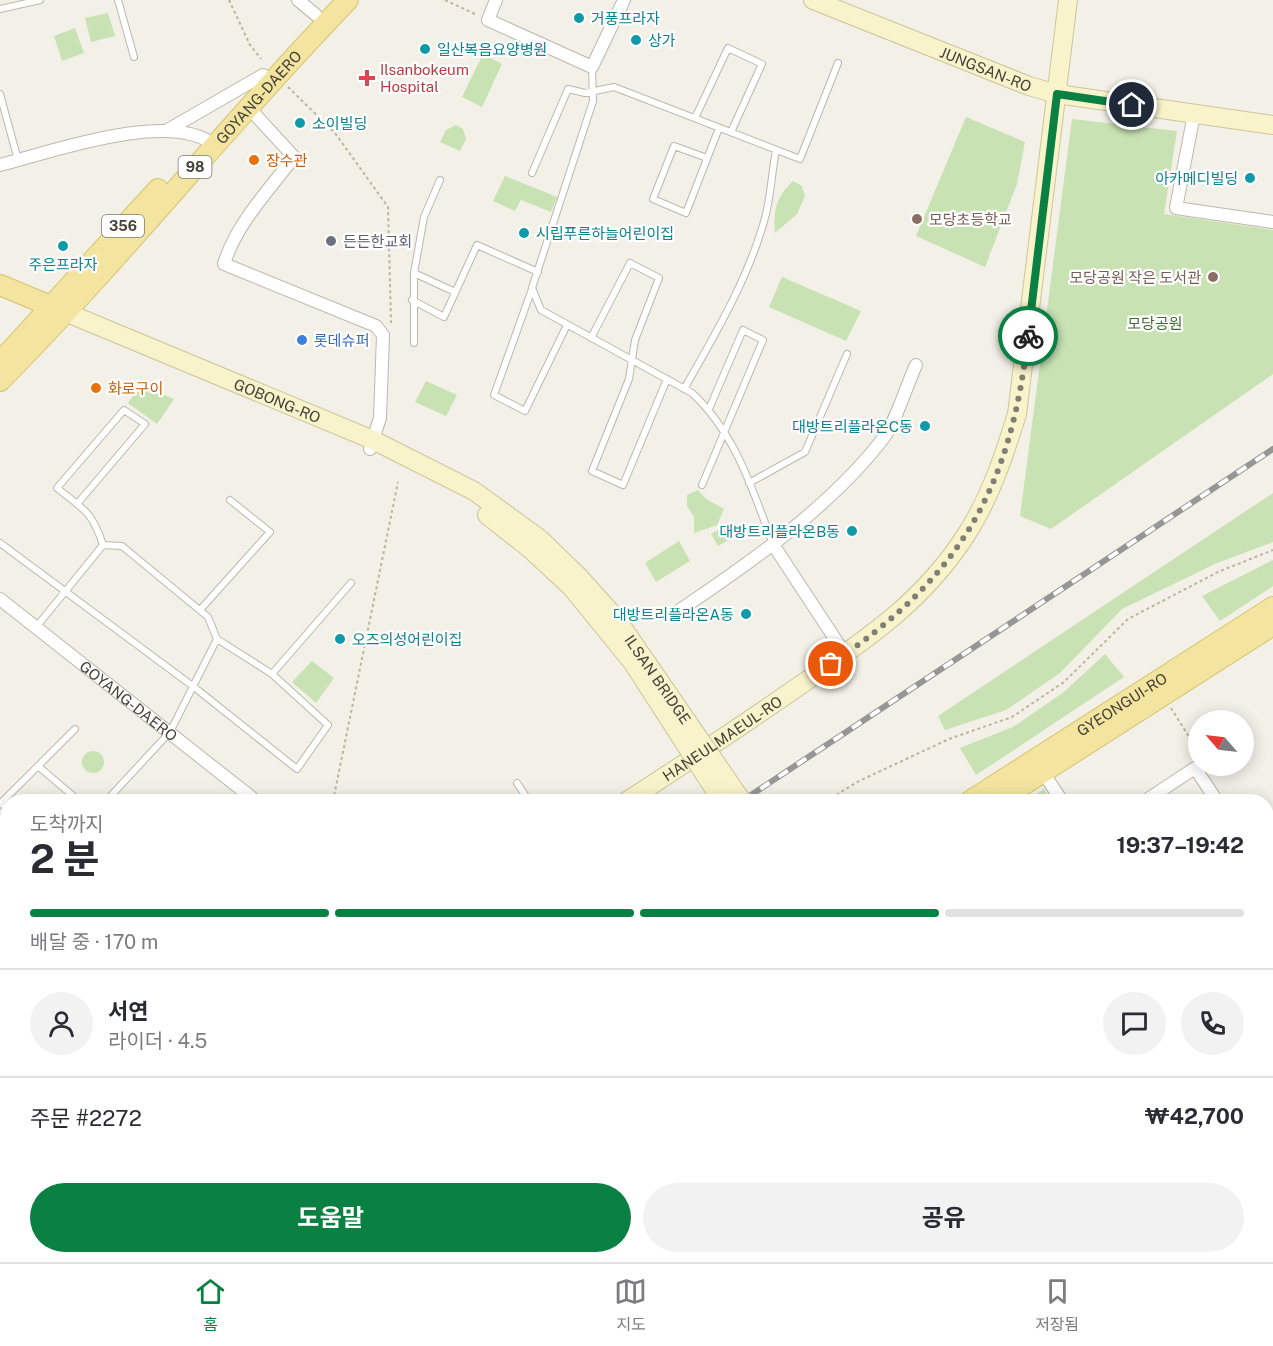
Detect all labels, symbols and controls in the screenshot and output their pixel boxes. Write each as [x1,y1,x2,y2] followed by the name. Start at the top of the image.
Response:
[591,10,660,27] place label: 거풍프라자
[572,11,586,25] marker: 거풍프라자
[648,32,676,49] place label: 상가
[629,33,643,47] marker: 상가
[437,41,547,58] place label: 일산복음요양병원
[418,42,432,56] marker: 일산복음요양병원
[938,43,1034,95] street label: JUNGSAN-RO
[212,47,305,147] street label: GOYANG-DAERO
[380,61,469,95] place label: Ilsanbokeum Hospital
[358,69,376,87] marker: Ilsanbokeum Hospital
[1106,79,1157,130] pin
[1115,88,1148,121] icon: home
[312,115,367,132] place label: 소이빌딩
[293,116,307,130] marker: 소이빌딩
[266,152,308,169] place label: 장수관
[247,153,261,167] marker: 장수관
[178,156,212,178] road number: 98
[1155,170,1238,187] place label: 아카메디빌딩
[1243,171,1257,185] marker: 아카메디빌딩
[929,211,1012,228] place label: 모당초등학교
[910,212,924,226] marker: 모당초등학교
[102,215,144,237] road number: 356
[536,225,674,242] place label: 시립푸른하늘어린이집
[517,226,531,240] marker: 시립푸른하늘어린이집
[343,233,412,250] place label: 든든한교회
[324,234,338,248] marker: 든든한교회
[56,239,70,253] marker: 주은프라자
[28,256,98,273] place label: 주은프라자
[1070,269,1201,286] place label: 모당공원 작은 도서관
[1206,270,1220,284] marker: 모당공원 작은 도서관
[998,306,1058,366] courier
[1127,315,1183,332] park label: 모당공원
[1012,320,1045,353] icon: bike
[314,332,369,349] place label: 롯데슈퍼
[295,333,309,347] marker: 롯데슈퍼
[232,375,323,426] street label: GOBONG-RO
[108,380,163,397] place label: 화로구이
[89,381,103,395] marker: 화로구이
[792,418,913,435] place label: 대방트리플라온C동
[918,419,932,433] marker: 대방트리플라온C동
[720,523,840,540] place label: 대방트리플라온B동
[845,524,859,538] marker: 대방트리플라온B동
[613,606,734,623] place label: 대방트리플라온A동
[739,607,753,621] marker: 대방트리플라온A동
[352,631,462,648] place label: 오즈의성어린이집
[333,632,347,646] marker: 오즈의성어린이집
[622,632,695,727] street label: ILSAN BRIDGE
[805,638,856,689] pin
[814,647,847,680] icon: bag
[77,657,181,744] street label: GOYANG-DAERO
[1073,669,1170,739] street label: GYEONGUI-RO
[659,692,785,784] street label: HANEULMAEUL-RO
[1188,710,1254,776] north arrow
[1188,710,1254,776] map controls
[30,812,104,836] text: 도착까지
[1116,832,1244,858] text: 19:37–19:42
[30,836,99,882] text: 2 분
[30,930,158,954] text: 배달 중 · 170 m
[30,992,93,1055] button: person
[1103,992,1166,1055] button: chat
[1181,992,1244,1055] button: phone
[108,998,148,1024] text: 서연
[108,1029,207,1053] text: 라이더 · 4.5
[1145,1103,1244,1129] text: ₩42,700
[30,1105,142,1131] text: 주문 #2272
[30,1183,631,1252] button: 도움말
[643,1183,1244,1252] button: 공유
[194,1275,227,1335] tab: 홈
[614,1275,647,1335] tab: 지도
[1035,1275,1079,1335] tab: 저장됨

